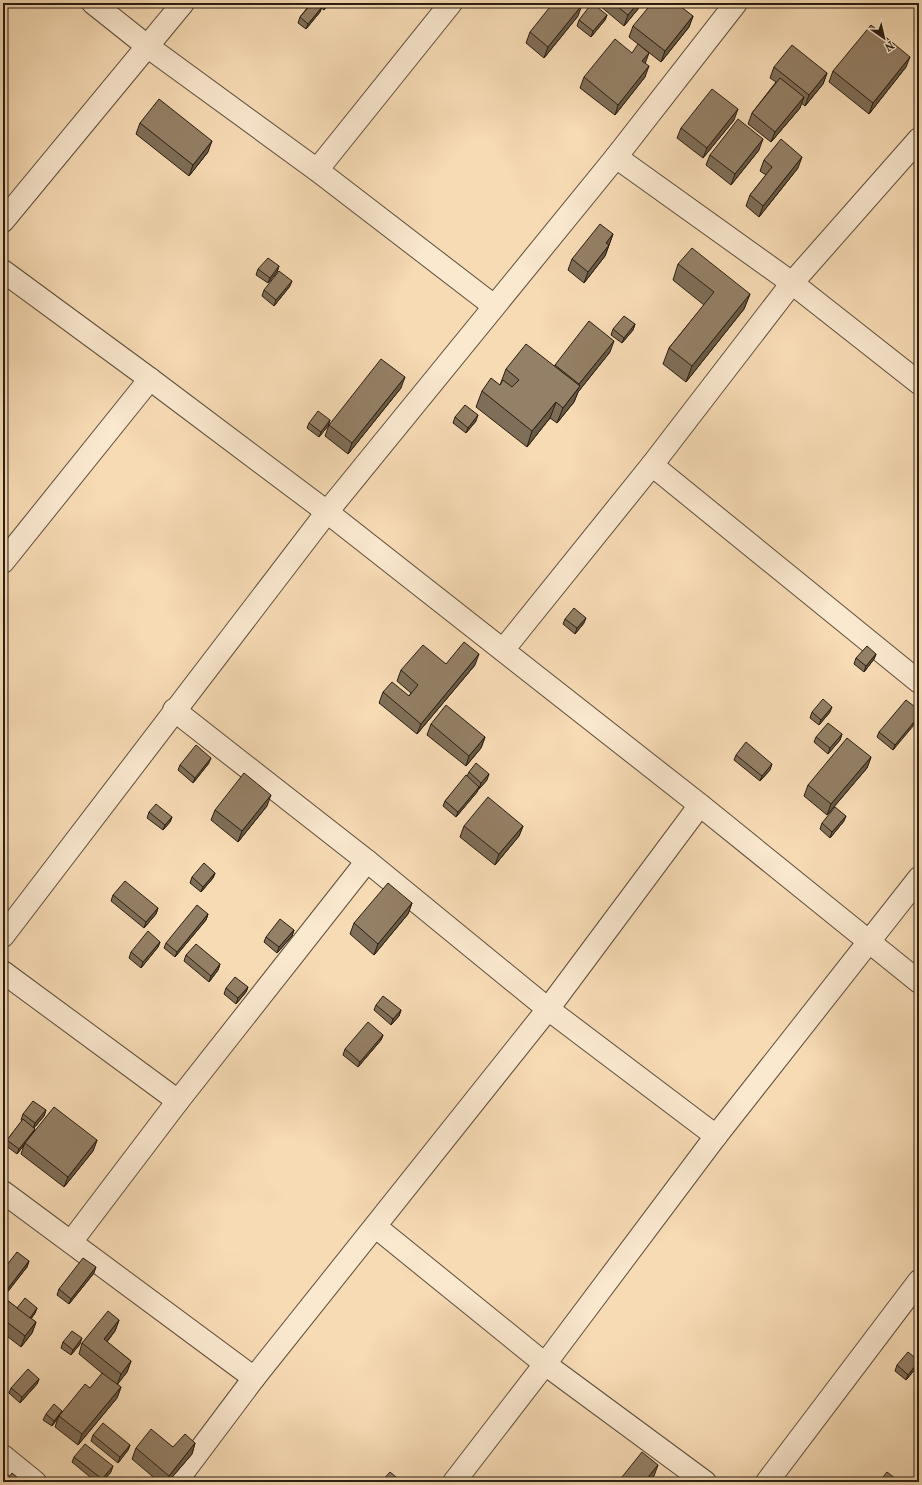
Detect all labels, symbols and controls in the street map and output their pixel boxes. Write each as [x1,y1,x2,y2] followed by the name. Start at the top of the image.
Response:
[864,18,904,58] north arrow
[882,38,896,54] text: N

